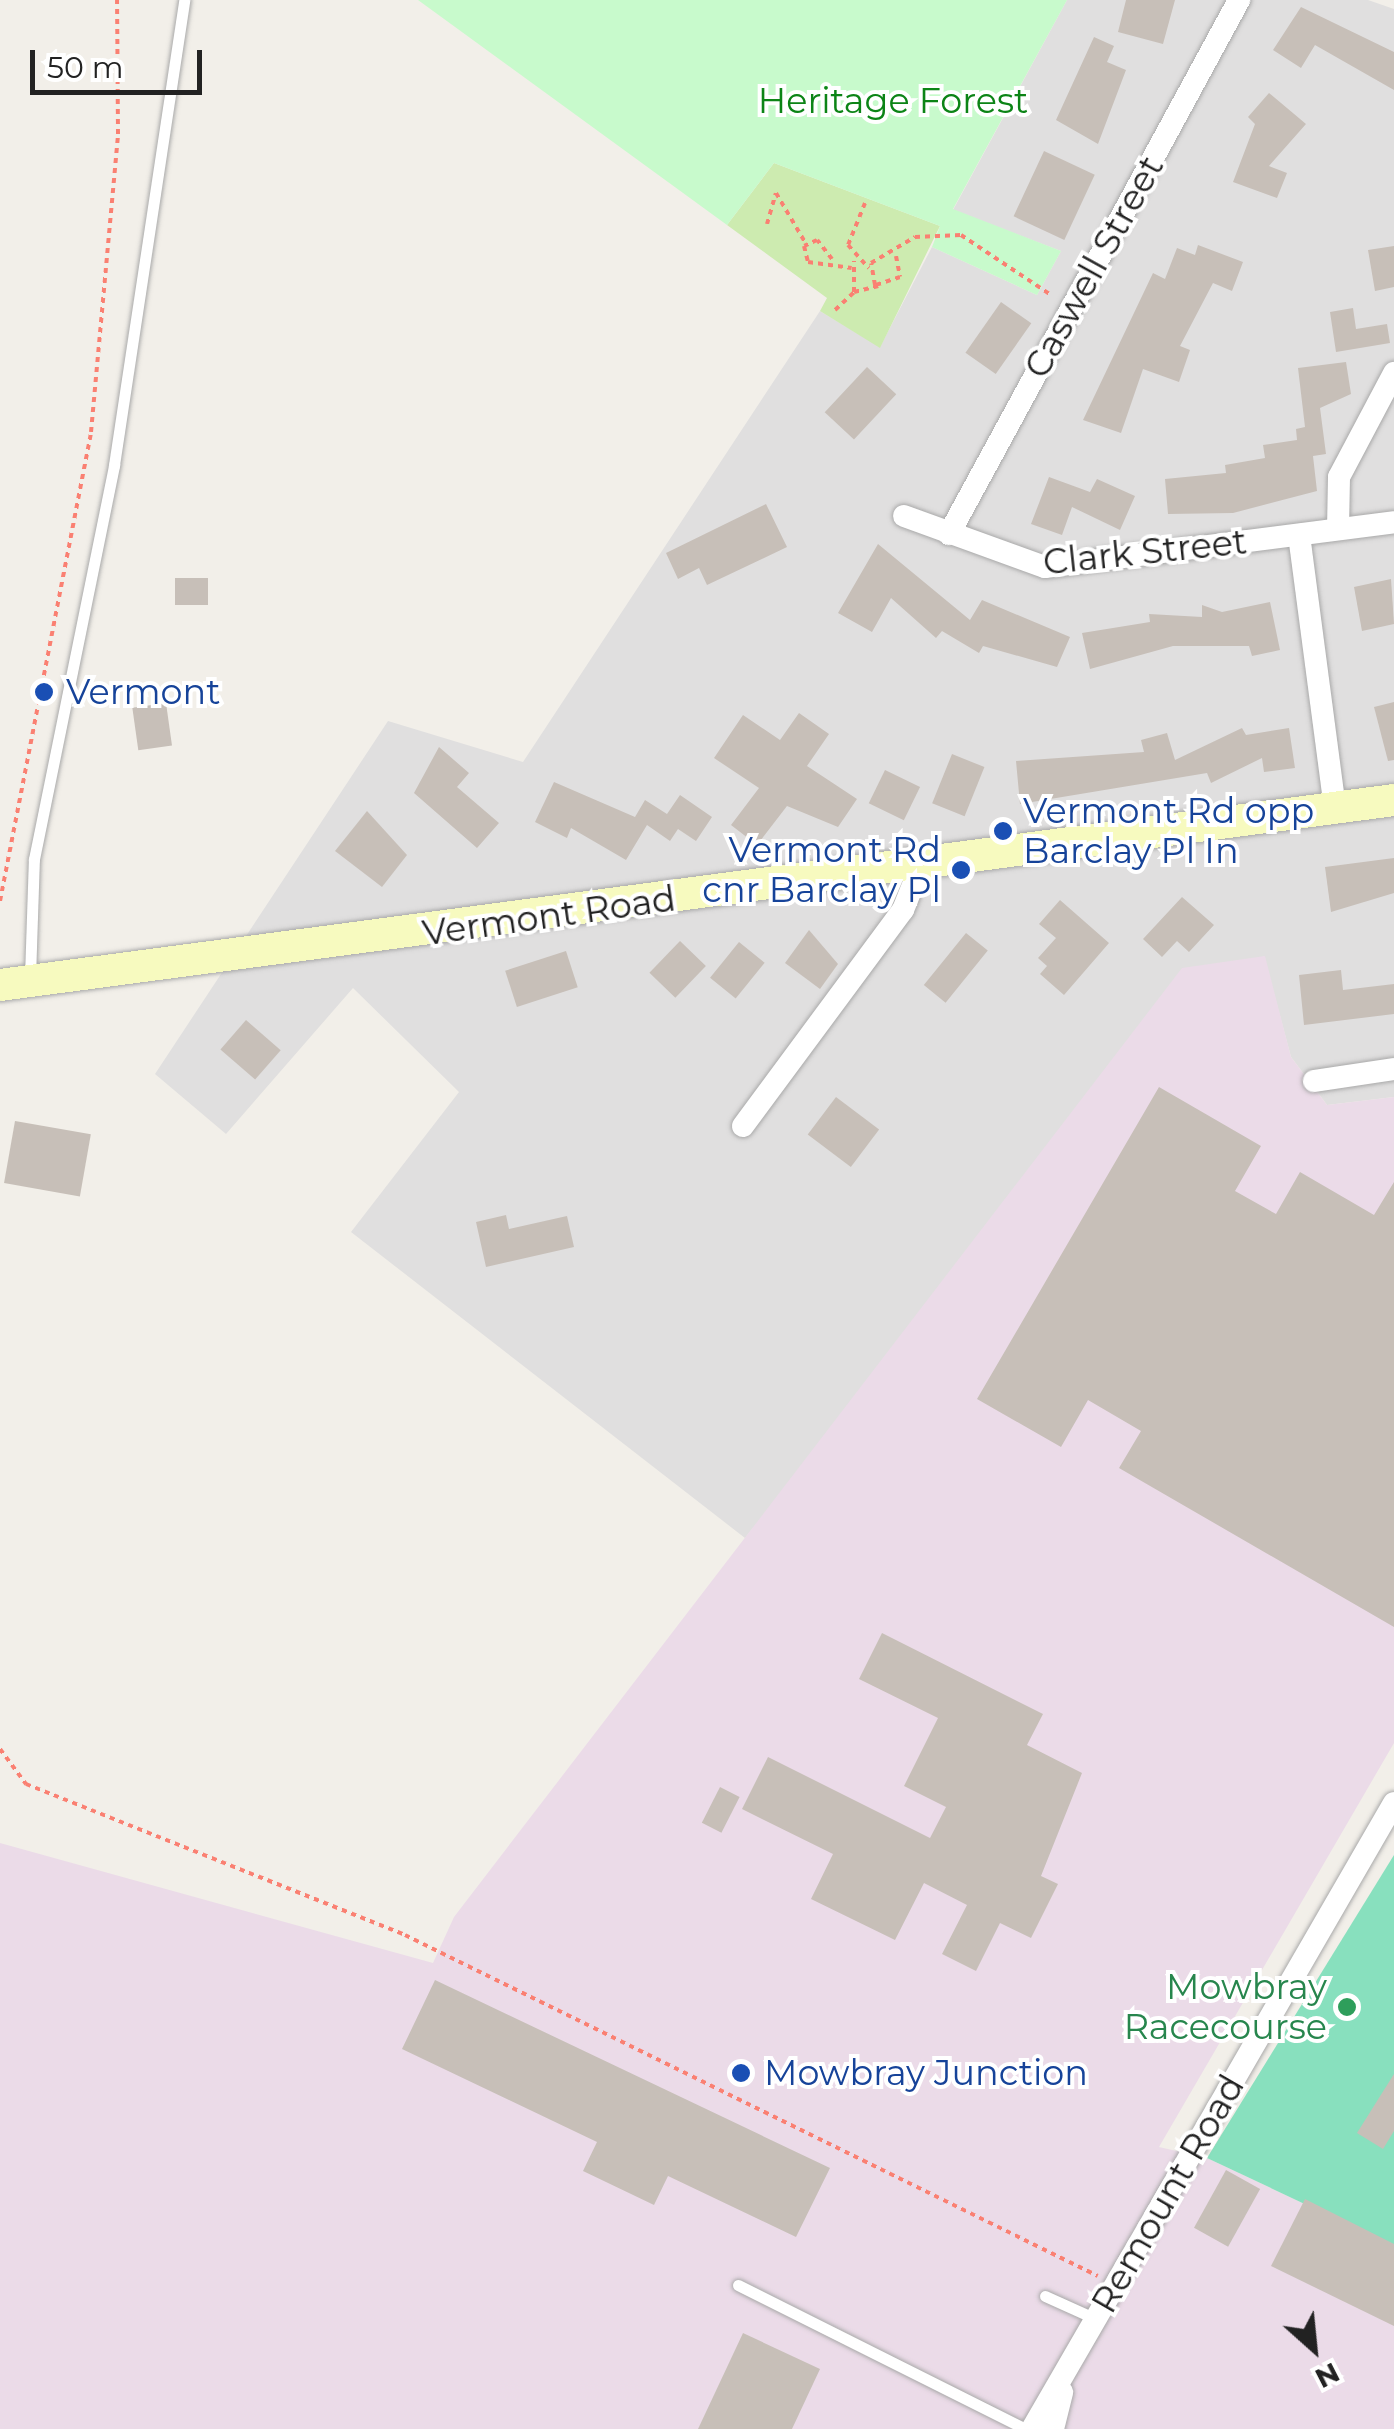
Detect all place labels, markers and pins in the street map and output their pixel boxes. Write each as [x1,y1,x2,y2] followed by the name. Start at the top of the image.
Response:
[66,671,220,713] place label: Vermont
[31,679,57,705] marker: Vermont
[1023,790,1314,872] place label: Vermont Rd opp Barclay Pl In
[992,820,1014,842] marker: Vermont Rd opp Barclay Pl In
[702,829,941,911] place label: Vermont Rd cnr Barclay Pl
[950,859,972,881] marker: Vermont Rd cnr Barclay Pl
[1124,1966,1327,2048] place label: Mowbray Racecourse
[1336,1996,1358,2018] marker: Mowbray Racecourse
[764,2052,1088,2094] place label: Mowbray Junction
[728,2060,754,2086] marker: Mowbray Junction

